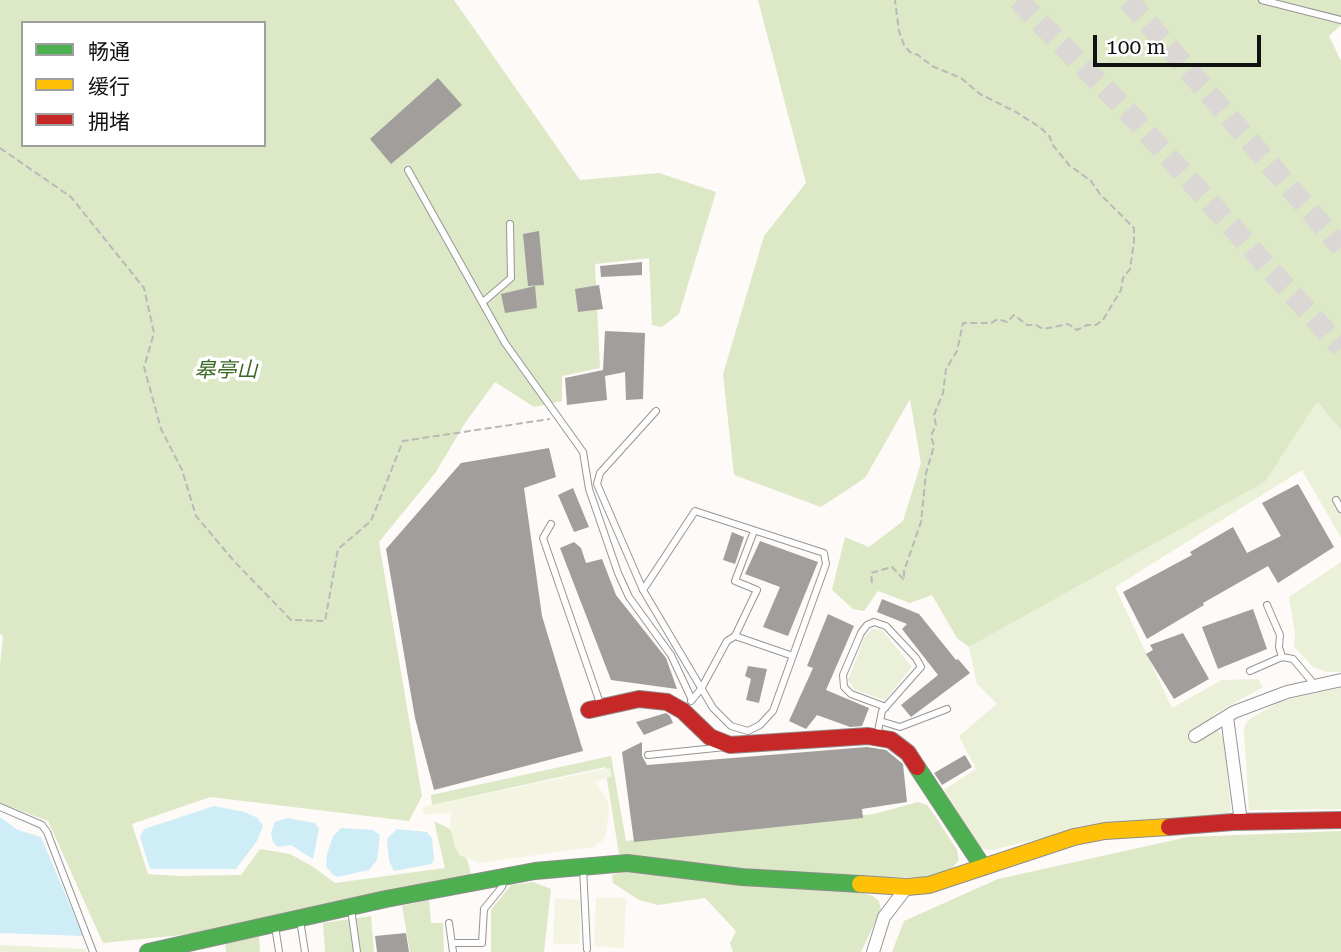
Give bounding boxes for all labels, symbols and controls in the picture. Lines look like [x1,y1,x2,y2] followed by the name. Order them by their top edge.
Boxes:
[21,21,266,147] legend
[1096,21,1264,65] scale bar
[1106,35,1166,59] text: 100 m
[88,40,130,64] text: 畅通
[88,75,130,99] text: 缓行
[88,110,130,134] text: 拥堵
[195,358,257,384] park label: 皋亭山

